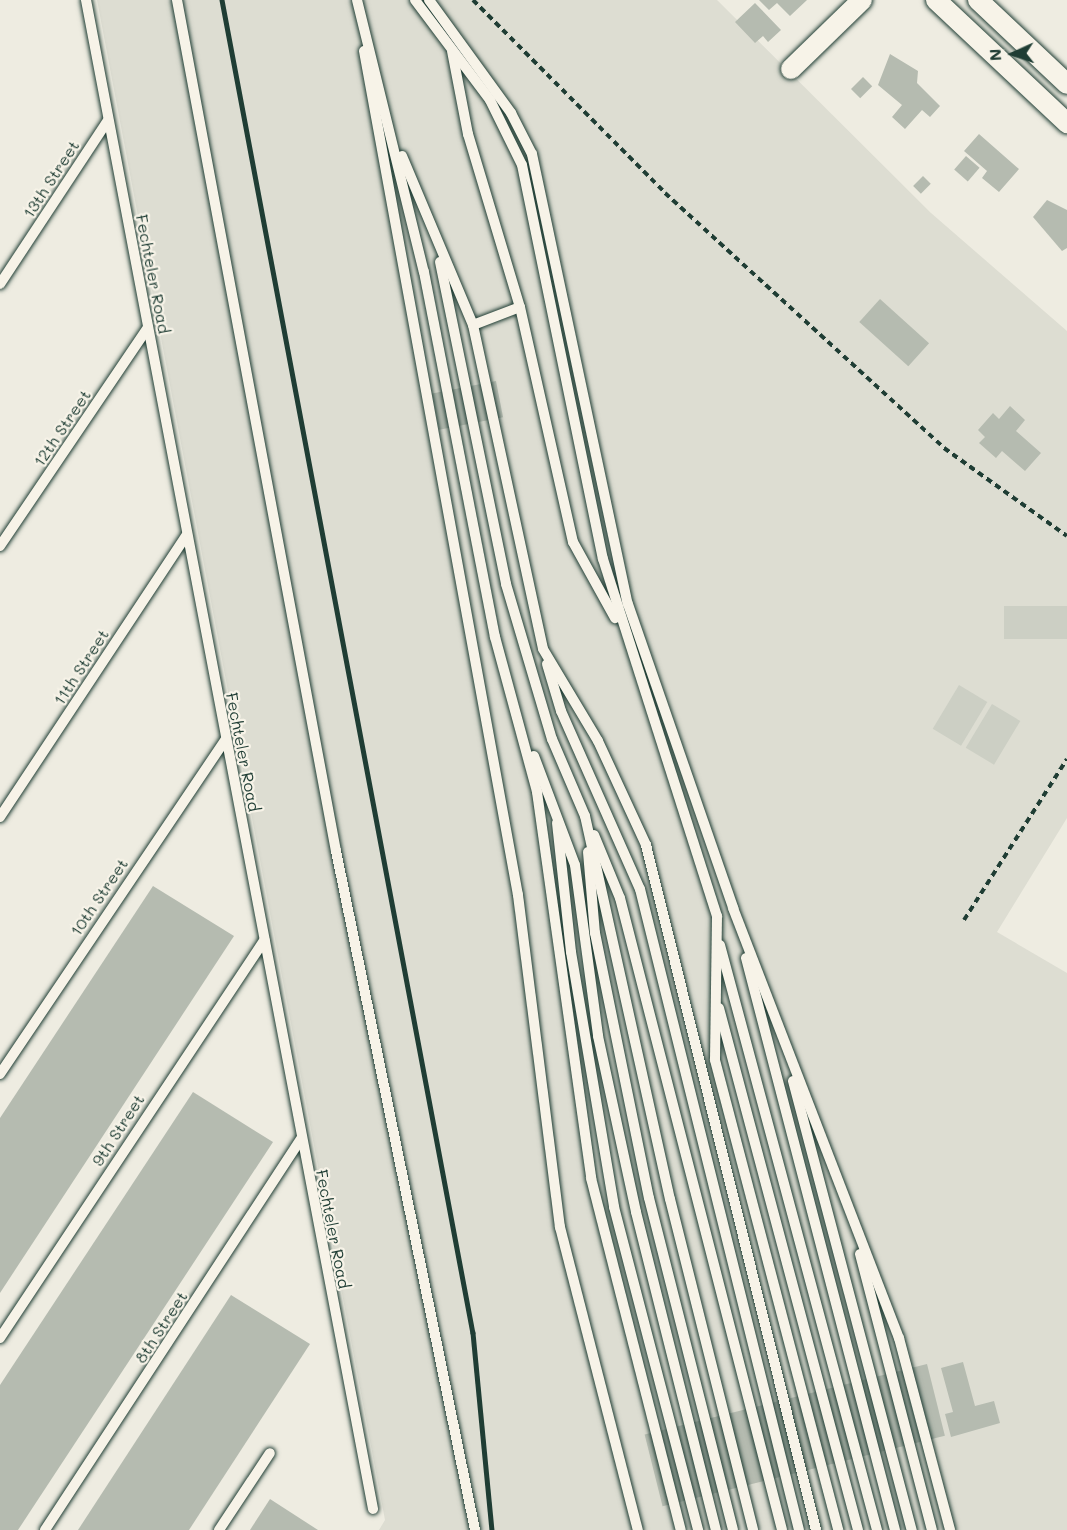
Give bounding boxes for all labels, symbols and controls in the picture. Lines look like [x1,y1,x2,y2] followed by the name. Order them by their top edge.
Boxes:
[983,24,1043,84] north arrow
[984,48,1005,62] text: N
[19,137,83,221] street label: 13th Street
[132,213,174,335] street label: Fechteler Road
[29,386,95,470] street label: 12th Street
[49,626,113,708] street label: 11th Street
[222,691,264,813] street label: Fechteler Road
[66,855,132,939] street label: 10th Street
[88,1091,148,1169] street label: 9th Street
[312,1168,354,1290] street label: Fechteler Road
[131,1287,191,1367] street label: 8th Street

